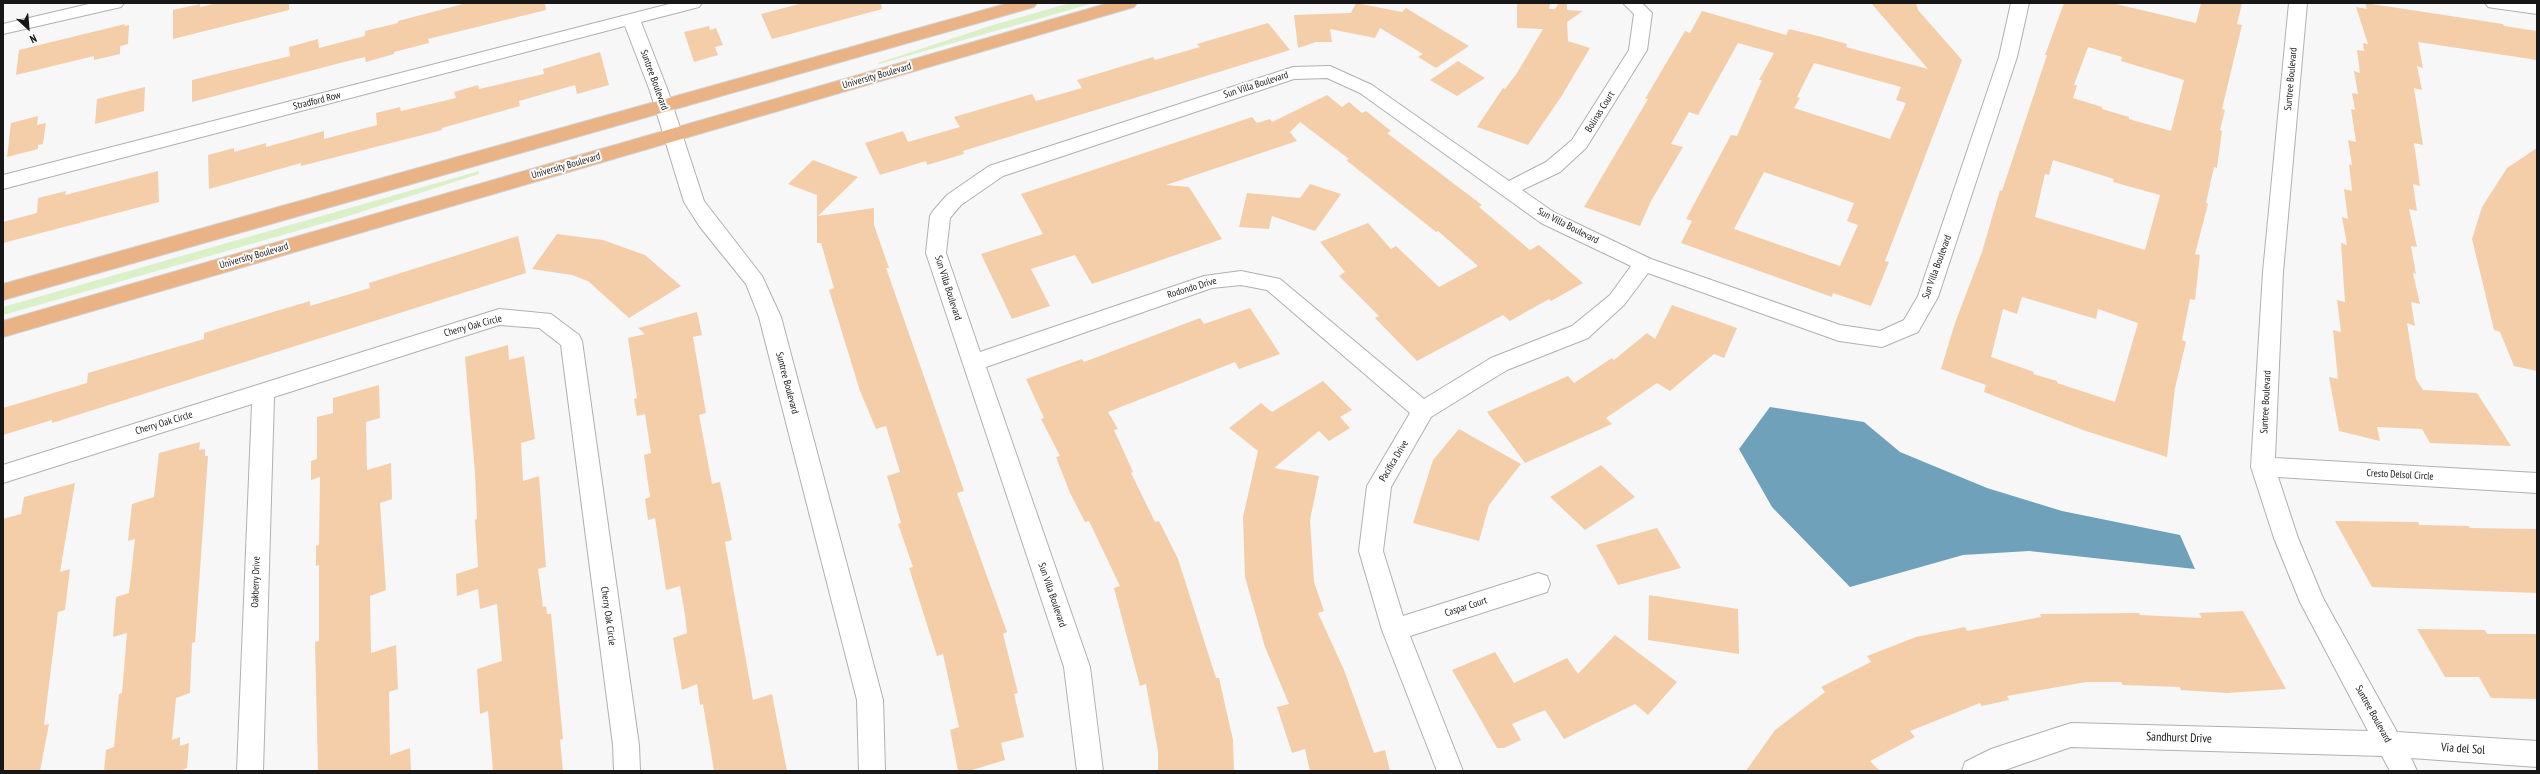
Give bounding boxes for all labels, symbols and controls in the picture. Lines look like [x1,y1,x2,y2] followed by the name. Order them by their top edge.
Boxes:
[8,8,48,48] north arrow
[28,31,39,46] text: N
[2282,47,2300,111] street label: Suntree Boulevard
[638,48,670,112] street label: Suntree Boulevard
[841,60,913,92] street label: University Boulevard
[1222,69,1290,101] street label: Sun Villa Boulevard
[292,89,342,113] street label: Stradford Row
[1583,89,1617,135] street label: Bolinas Court
[530,150,602,182] street label: University Boulevard
[1535,205,1601,247] street label: Sun Villa Boulevard
[1920,233,1954,301] street label: Sun Villa Boulevard
[218,240,290,272] street label: University Boulevard
[932,254,964,322] street label: Sun Villa Boulevard
[1166,275,1218,301] street label: Rodondo Drive
[443,313,503,339] street label: Cherry Oak Circle
[773,351,801,415] street label: Suntree Boulevard
[2258,370,2274,434] street label: Suntree Boulevard
[134,409,194,437] street label: Cherry Oak Circle
[1377,438,1411,484] street label: Pacifica Drive
[2366,467,2434,483] street label: Cresto Delsol Circle
[249,556,263,608] street label: Oakberry Drive
[1035,561,1069,629] street label: Sun Villa Boulevard
[598,586,618,646] street label: Cherry Oak Circle
[1443,595,1489,619] street label: Caspar Court
[2352,683,2394,745] street label: Suntree Boulevard
[2146,730,2212,746] street label: Sandhurst Drive
[2440,740,2486,758] street label: Via del Sol

